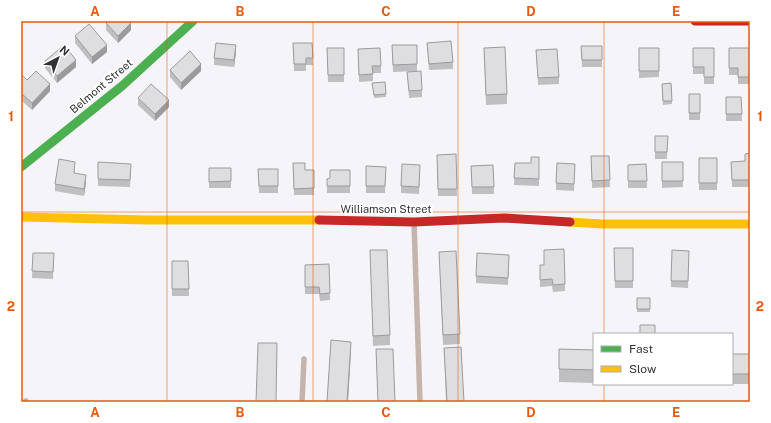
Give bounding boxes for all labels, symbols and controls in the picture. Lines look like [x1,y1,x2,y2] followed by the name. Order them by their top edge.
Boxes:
[90,4,100,19] text: A
[236,4,245,19] text: B
[381,4,391,19] text: C
[526,4,536,19] text: D
[672,4,680,19] text: E
[38,38,78,78] north arrow
[57,43,72,58] text: N
[67,56,135,116] street label: Belmont Street
[8,109,14,124] text: 1
[757,109,763,124] text: 1
[341,203,431,215] street label: Williamson Street
[7,299,15,314] text: 2
[756,299,764,314] text: 2
[593,333,733,385] legend
[629,342,654,356] text: Fast
[629,362,657,376] text: Slow
[90,405,100,420] text: A
[236,405,245,420] text: B
[381,405,391,420] text: C
[526,405,536,420] text: D
[672,405,680,420] text: E

